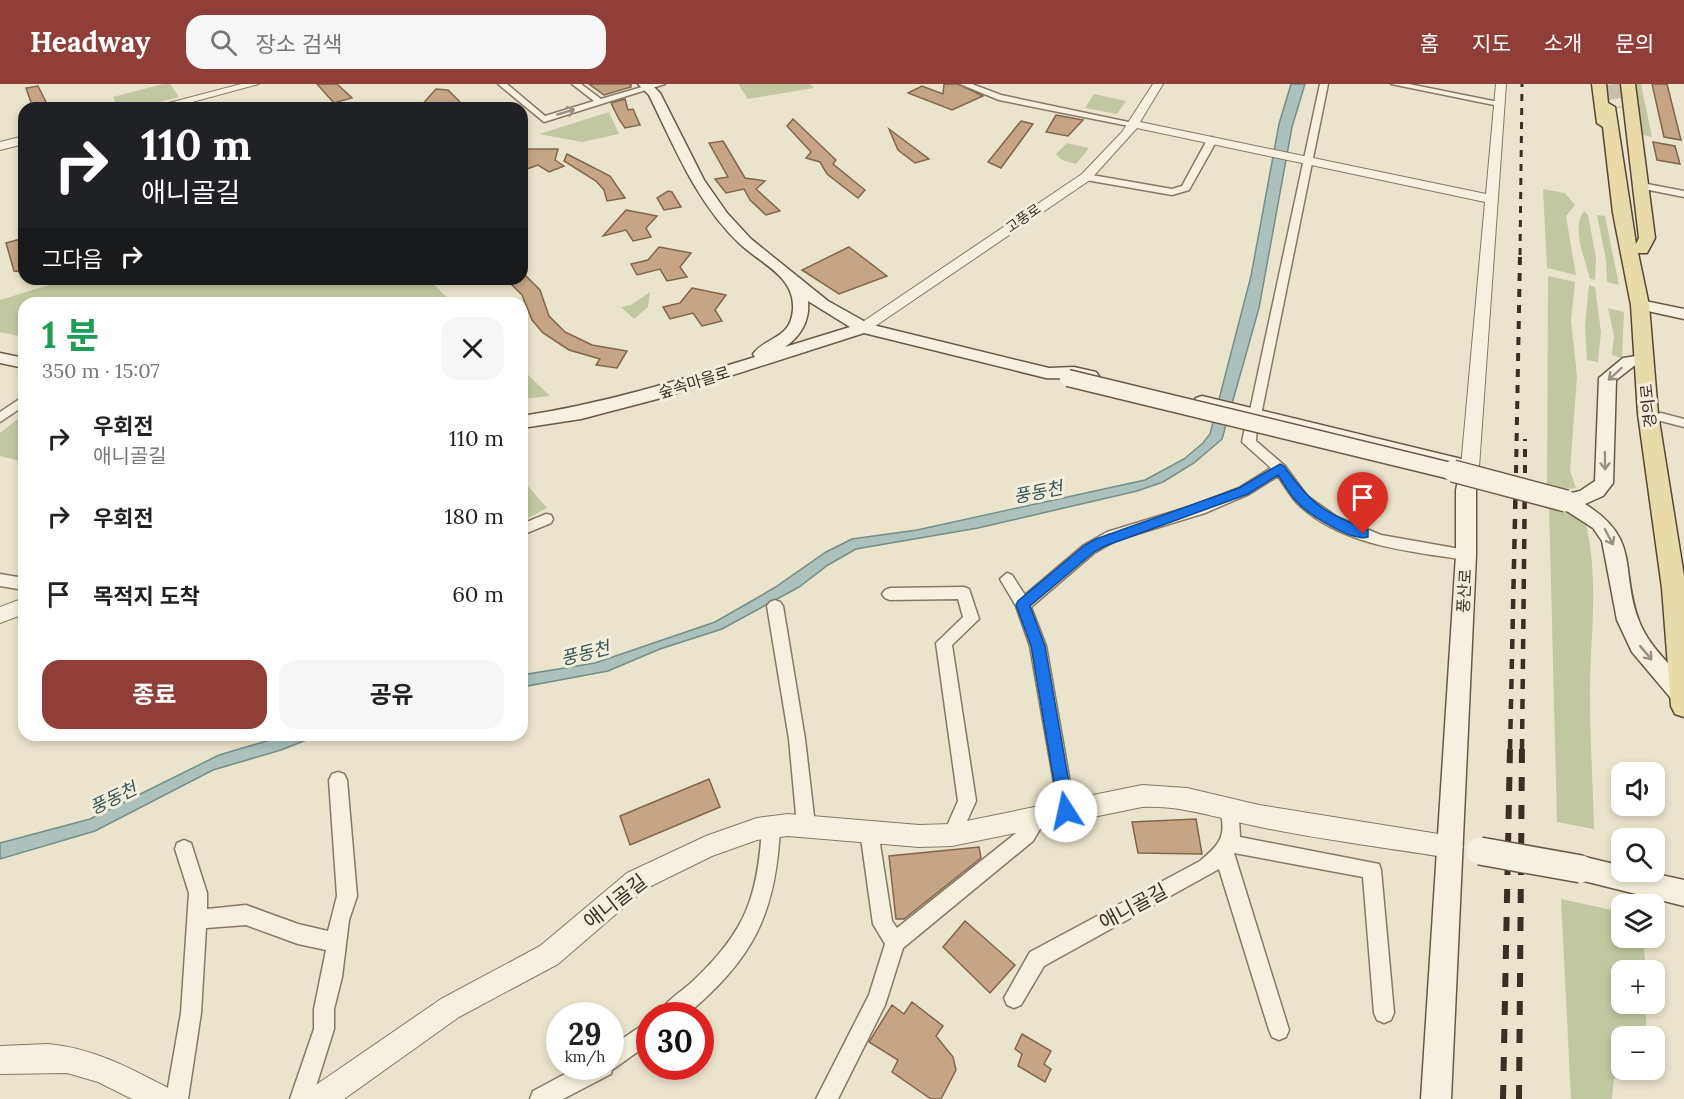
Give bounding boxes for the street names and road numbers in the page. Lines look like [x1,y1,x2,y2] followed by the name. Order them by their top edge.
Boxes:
[1002,199,1044,236] street label: 고풍로
[656,362,732,402] street label: 숲속마을로
[1636,383,1660,429] street label: 경의로
[1453,568,1475,614] street label: 풍산로
[578,868,652,934] street label: 애니골길
[1095,878,1171,934] street label: 애니골길

